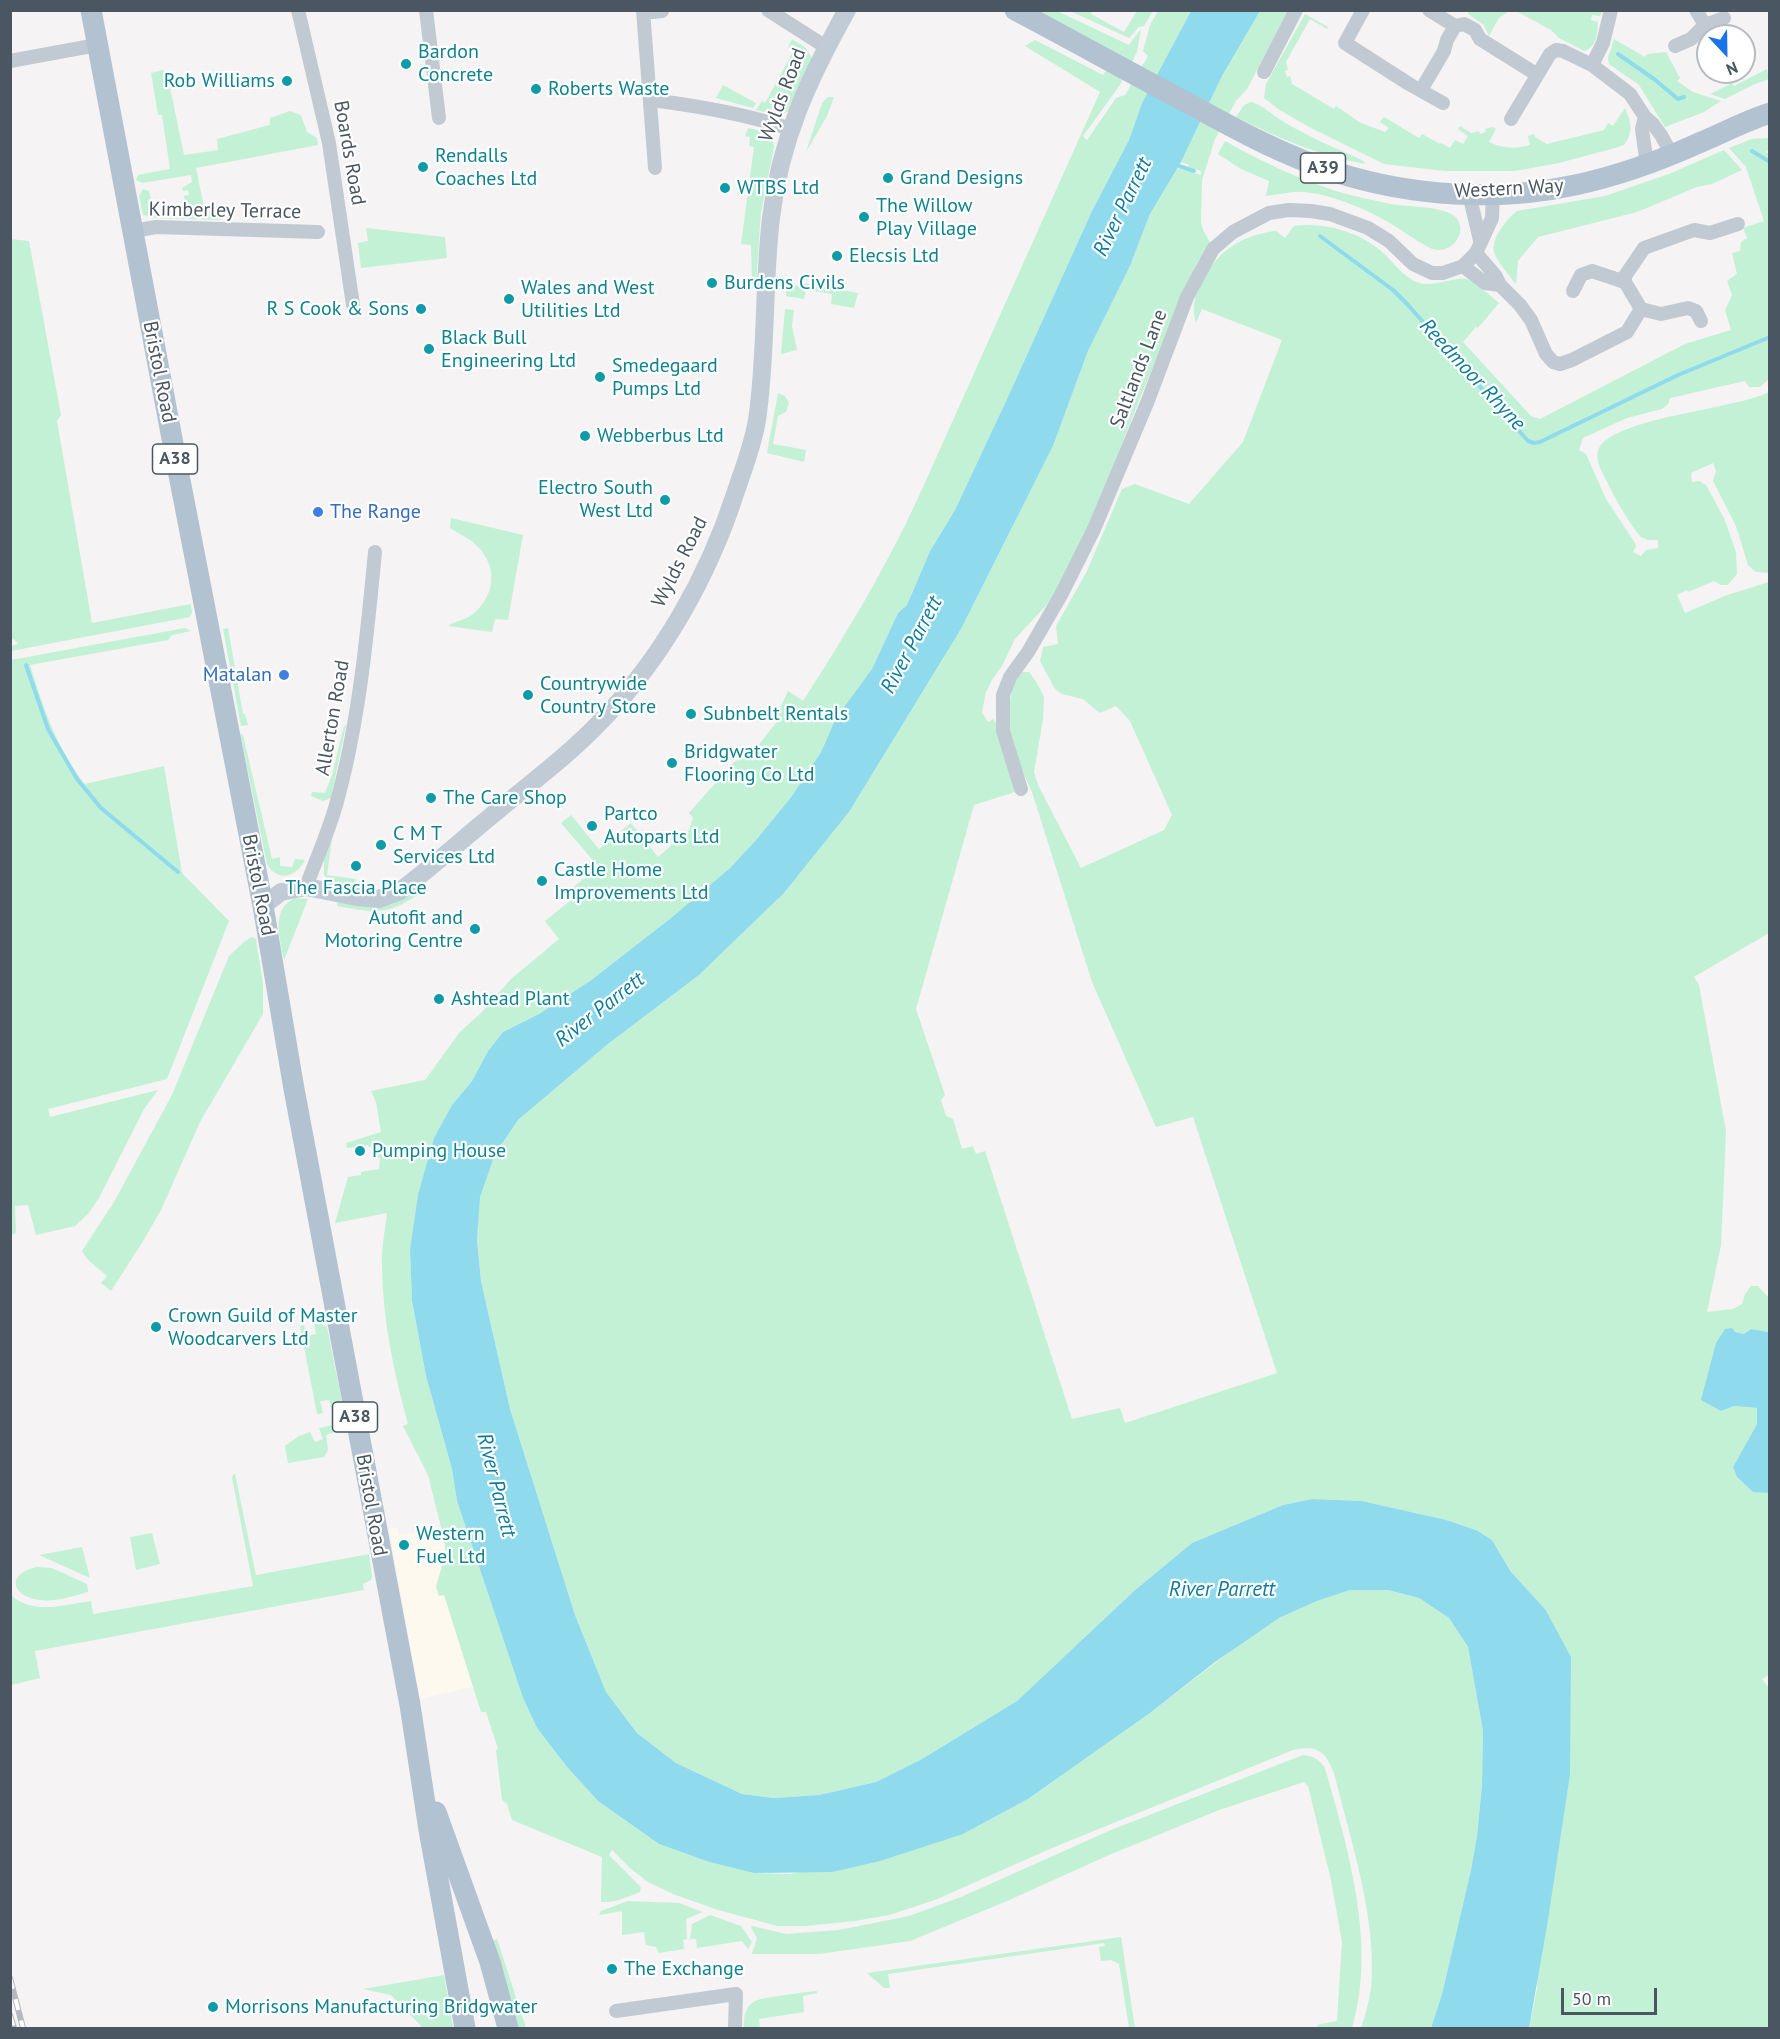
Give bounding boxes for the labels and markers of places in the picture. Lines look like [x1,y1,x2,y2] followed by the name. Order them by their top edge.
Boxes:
[418,40,493,87] place label: Bardon Concrete
[399,57,413,71] marker: Bardon Concrete
[164,69,275,93] place label: Rob Williams
[280,74,294,88] marker: Rob Williams
[548,77,669,101] place label: Roberts Waste
[529,82,543,96] marker: Roberts Waste
[435,144,537,191] place label: Rendalls Coaches Ltd
[416,160,430,174] marker: Rendalls Coaches Ltd
[900,166,1023,190] place label: Grand Designs
[881,171,895,185] marker: Grand Designs
[737,176,819,200] place label: WTBS Ltd
[718,181,732,195] marker: WTBS Ltd
[876,194,977,241] place label: The Willow Play Village
[857,210,871,224] marker: The Willow Play Village
[849,244,939,268] place label: Elecsis Ltd
[830,249,844,263] marker: Elecsis Ltd
[724,271,845,295] place label: Burdens Civils
[521,276,654,323] place label: Wales and West Utilities Ltd
[705,276,719,290] marker: Burdens Civils
[502,292,516,306] marker: Wales and West Utilities Ltd
[266,297,409,321] place label: R S Cook & Sons
[414,302,428,316] marker: R S Cook & Sons
[441,326,576,373] place label: Black Bull Engineering Ltd
[422,342,436,356] marker: Black Bull Engineering Ltd
[612,354,718,401] place label: Smedegaard Pumps Ltd
[593,370,607,384] marker: Smedegaard Pumps Ltd
[597,424,724,448] place label: Webberbus Ltd
[578,429,592,443] marker: Webberbus Ltd
[538,476,653,523] place label: Electro South West Ltd
[658,493,672,507] marker: Electro South West Ltd
[330,500,421,524] place label: The Range
[311,505,325,519] marker: The Range
[203,663,272,687] place label: Matalan
[277,668,291,682] marker: Matalan
[540,672,656,719] place label: Countrywide Country Store
[521,688,535,702] marker: Countrywide Country Store
[703,702,848,726] place label: Subnbelt Rentals
[684,707,698,721] marker: Subnbelt Rentals
[684,740,815,787] place label: Bridgwater Flooring Co Ltd
[665,756,679,770] marker: Bridgwater Flooring Co Ltd
[443,786,567,810] place label: The Care Shop
[424,791,438,805] marker: The Care Shop
[604,802,719,849] place label: Partco Autoparts Ltd
[585,819,599,833] marker: Partco Autoparts Ltd
[393,822,495,869] place label: C M T Services Ltd
[374,838,388,852] marker: C M T Services Ltd
[554,858,709,905] place label: Castle Home Improvements Ltd
[349,859,363,873] marker: The Fascia Place
[535,874,549,888] marker: Castle Home Improvements Ltd
[285,876,427,900] place label: The Fascia Place
[324,906,463,953] place label: Autofit and Motoring Centre
[468,922,482,936] marker: Autofit and Motoring Centre
[451,987,569,1011] place label: Ashtead Plant
[432,992,446,1006] marker: Ashtead Plant
[372,1139,506,1163] place label: Pumping House
[353,1144,367,1158] marker: Pumping House
[168,1304,358,1351] place label: Crown Guild of Master Woodcarvers Ltd
[149,1320,163,1334] marker: Crown Guild of Master Woodcarvers Ltd
[416,1522,485,1569] place label: Western Fuel Ltd
[397,1538,411,1552] marker: Western Fuel Ltd
[624,1957,744,1981] place label: The Exchange
[605,1962,619,1976] marker: The Exchange
[225,1995,537,2019] place label: Morrisons Manufacturing Bridgwater
[206,2000,220,2014] marker: Morrisons Manufacturing Bridgwater

